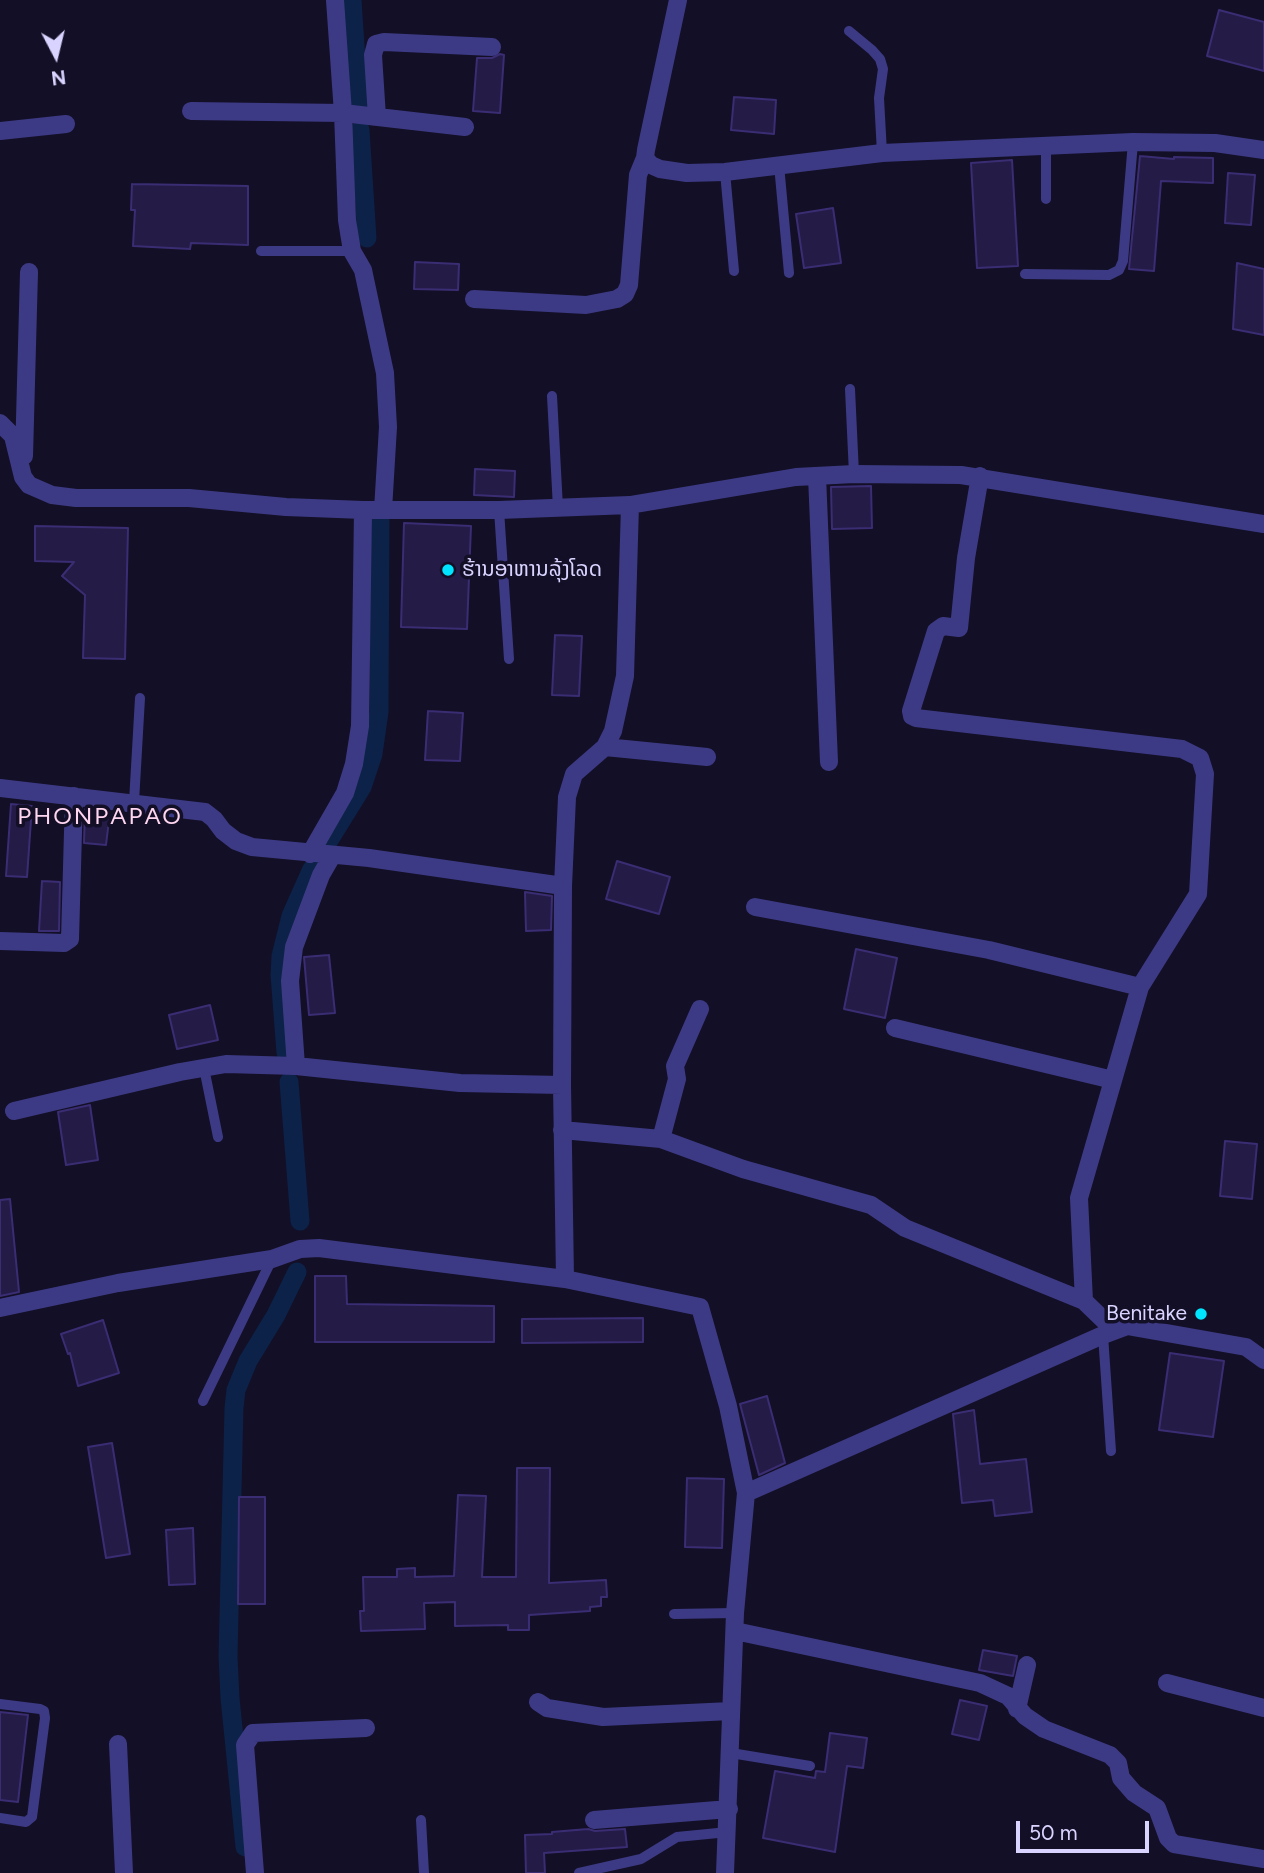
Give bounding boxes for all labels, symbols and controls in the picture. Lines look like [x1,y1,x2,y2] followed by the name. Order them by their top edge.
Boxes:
[21,21,91,91] north arrow
[50,65,67,90] text: N
[462,557,602,583] place label: ຮ້ານອາຫານລຸ້ງໂລດ
[440,562,456,578] marker: ຮ້ານອາຫານລຸ້ງໂລດ
[18,803,182,831] district label: PHONPAPAO
[1106,1301,1187,1327] place label: Benitake
[1193,1306,1209,1322] marker: Benitake
[1019,1806,1152,1850] scale bar
[1029,1820,1078,1845] text: 50 m

